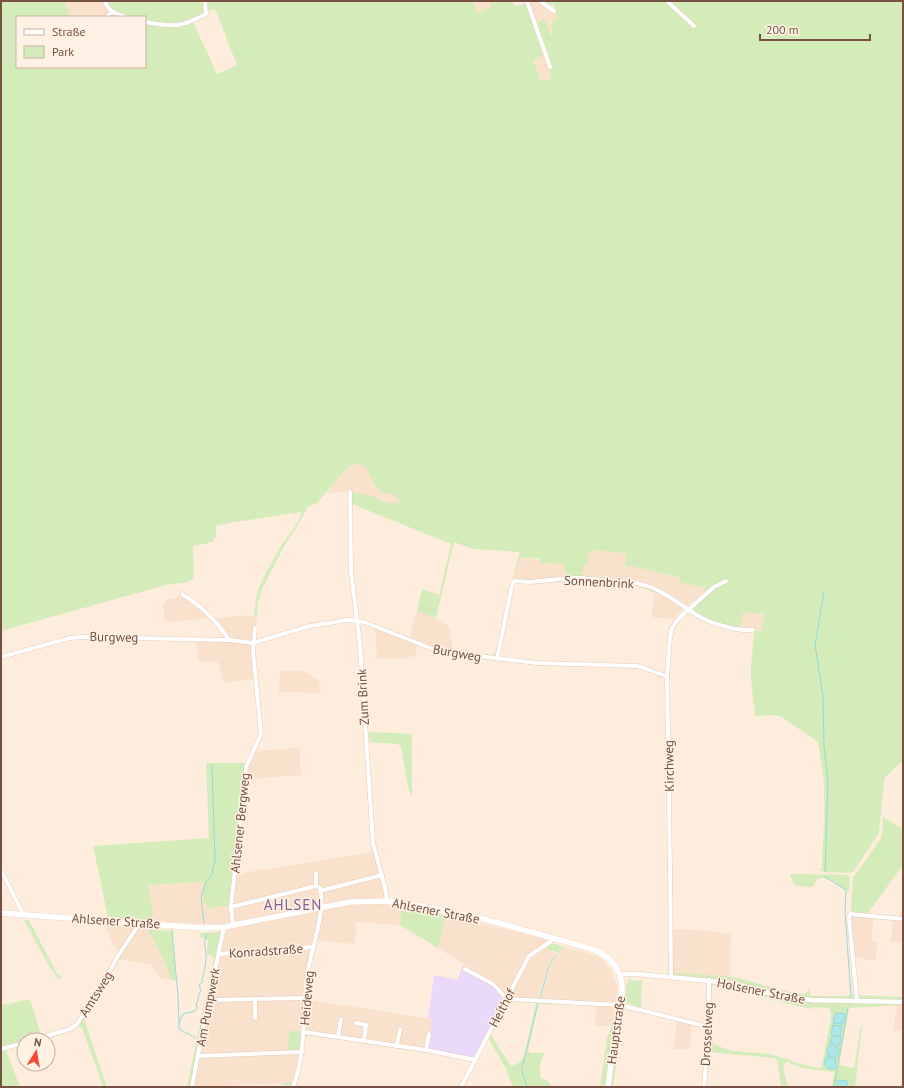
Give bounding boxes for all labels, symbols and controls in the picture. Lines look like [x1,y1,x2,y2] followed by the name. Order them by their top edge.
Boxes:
[16,16,146,68] legend
[760,16,870,42] scale bar
[766,22,799,37] text: 200 m
[52,24,86,39] text: Straße
[52,44,74,59] text: Park
[564,572,635,592] street label: Sonnenbrink
[89,628,139,646] street label: Burgweg
[431,640,483,666] street label: Burgweg
[353,667,373,726] street label: Zum Brink
[660,740,678,792] street label: Kirchweg
[226,772,254,874] street label: Ahlsener Bergweg
[391,894,481,928] street label: Ahlsener Straße
[264,895,322,914] district label: AHLSEN
[71,909,161,933] street label: Ahlsener Straße
[228,940,304,962] street label: Konradstraße
[192,966,224,1048] street label: Am Pumpwerk
[75,968,117,1020] street label: Amtsweg
[296,970,318,1026] street label: Heideweg
[715,974,807,1008] street label: Holsener Straße
[485,985,520,1030] street label: Heithof
[603,995,629,1065] street label: Hauptstraße
[697,1002,717,1066] street label: Drosselweg
[16,1032,56,1072] north arrow
[33,1035,43,1050] text: N

